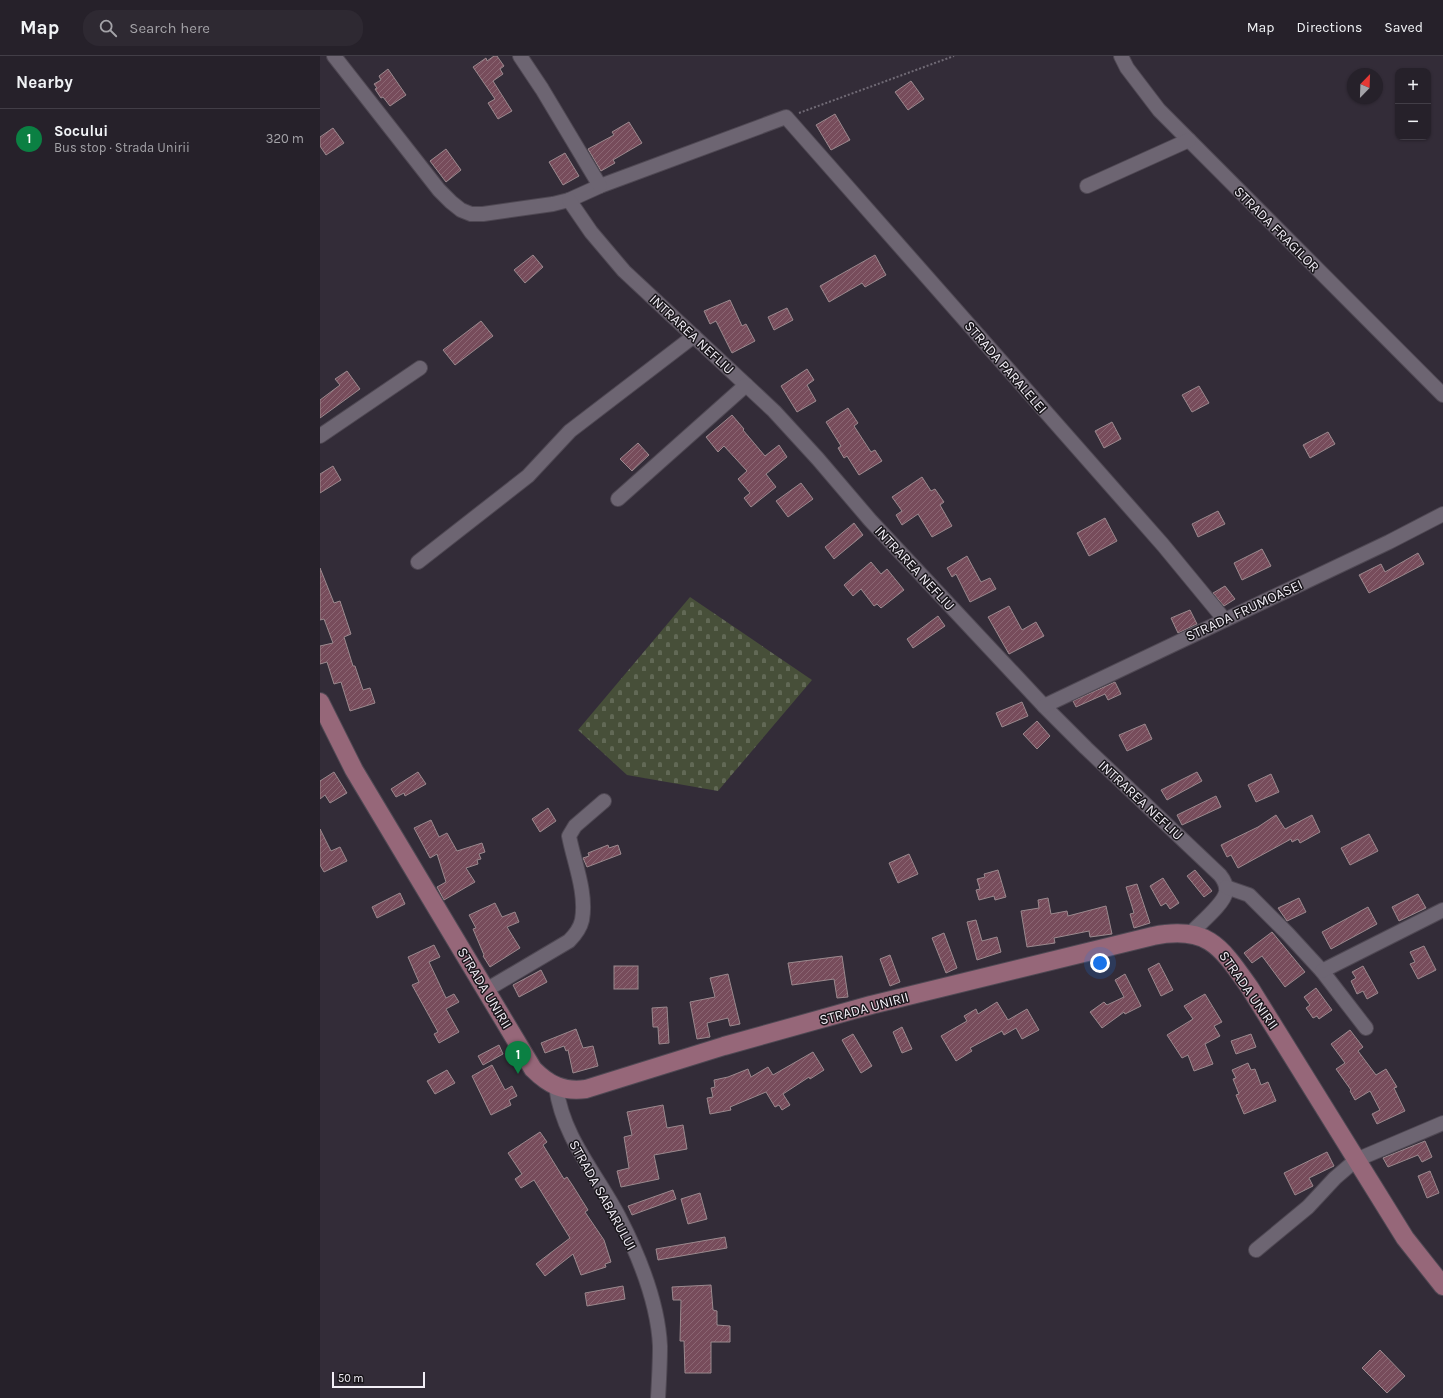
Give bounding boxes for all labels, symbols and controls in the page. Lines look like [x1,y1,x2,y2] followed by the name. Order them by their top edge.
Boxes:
[83,10,363,46] search box
[20,17,59,39] text: Map
[97,17,119,39] icon: search
[129,19,210,37] text: Search here
[1247,19,1275,36] text: Map
[1297,19,1362,36] text: Directions
[1384,19,1423,36] text: Saved
[1347,68,1383,104] north arrow
[1395,68,1431,140] map controls
[1395,68,1431,104] button: +
[16,72,73,92] text: Nearby
[1395,104,1431,140] button: −
[54,122,108,140] text: Socului
[27,131,31,146] text: 1
[266,131,304,146] text: 320 m
[54,140,190,155] text: Bus stop · Strada Unirii
[1230,183,1323,276] street label: STRADA FRAGILOR
[646,291,737,378] street label: INTRAREA NEFLIU
[961,317,1051,417] street label: STRADA PARALELEI
[871,523,958,614] street label: INTRAREA NEFLIU
[1183,576,1305,645] street label: STRADA FRUMOASEI
[1095,757,1186,844] street label: INTRAREA NEFLIU
[454,945,515,1032] street label: STRADA UNIRII
[1215,948,1282,1033] street label: STRADA UNIRII
[1090,953,1110,973] your location
[818,988,911,1029] street label: STRADA UNIRII
[505,1041,531,1074] pin: 1
[565,1137,640,1253] street label: STRADA SABARULUI
[332,1370,425,1389] scale bar
[338,1372,364,1385] text: 50 m

